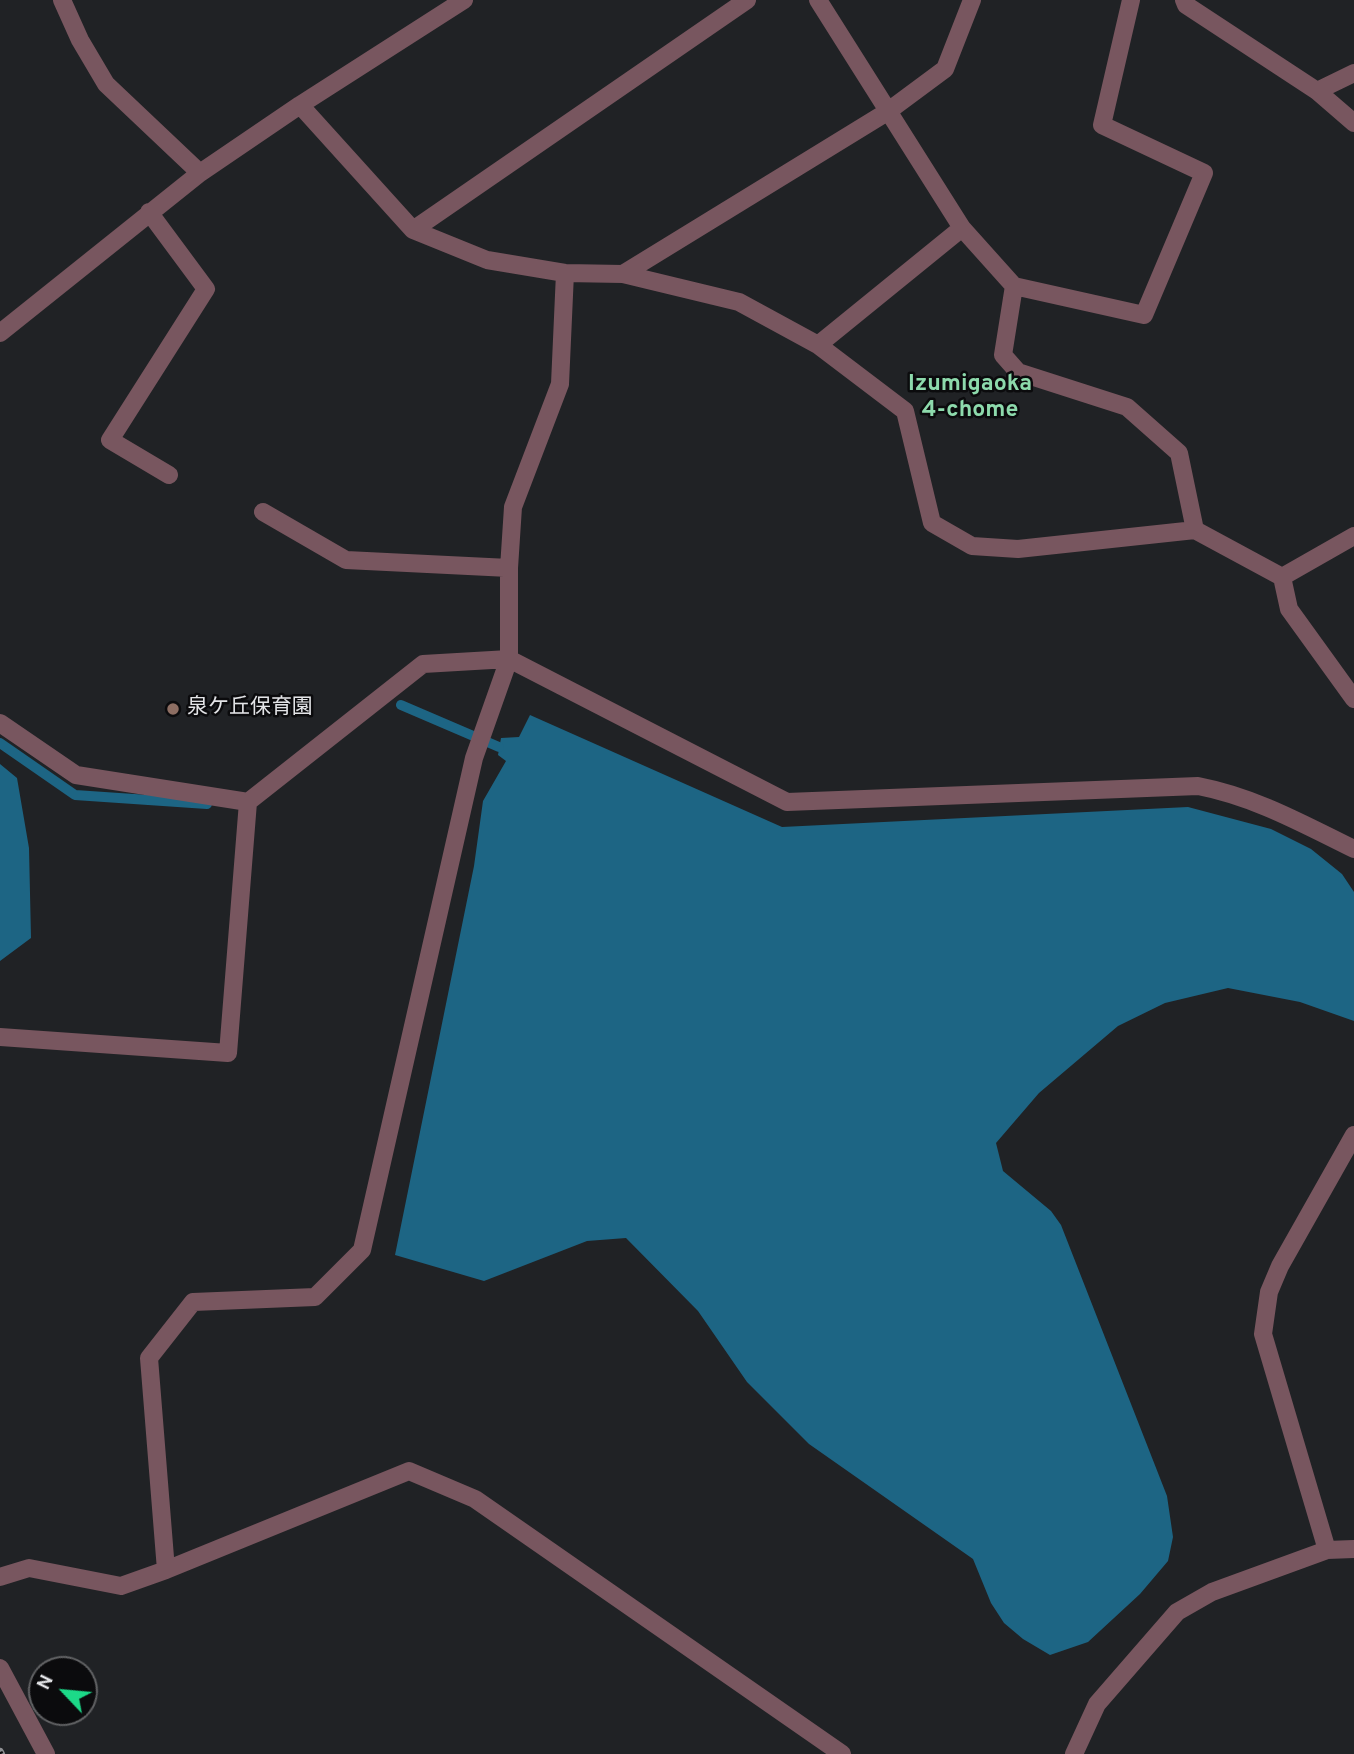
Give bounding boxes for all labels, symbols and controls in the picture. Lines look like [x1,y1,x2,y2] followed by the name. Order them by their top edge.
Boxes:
[908,371,1032,425] district label: Izumigaoka 4-chome
[187,696,313,722] place label: 泉ケ丘保育園
[165,701,181,717] marker: 泉ケ丘保育園
[28,1656,98,1726] north arrow
[32,1671,60,1694] text: N

